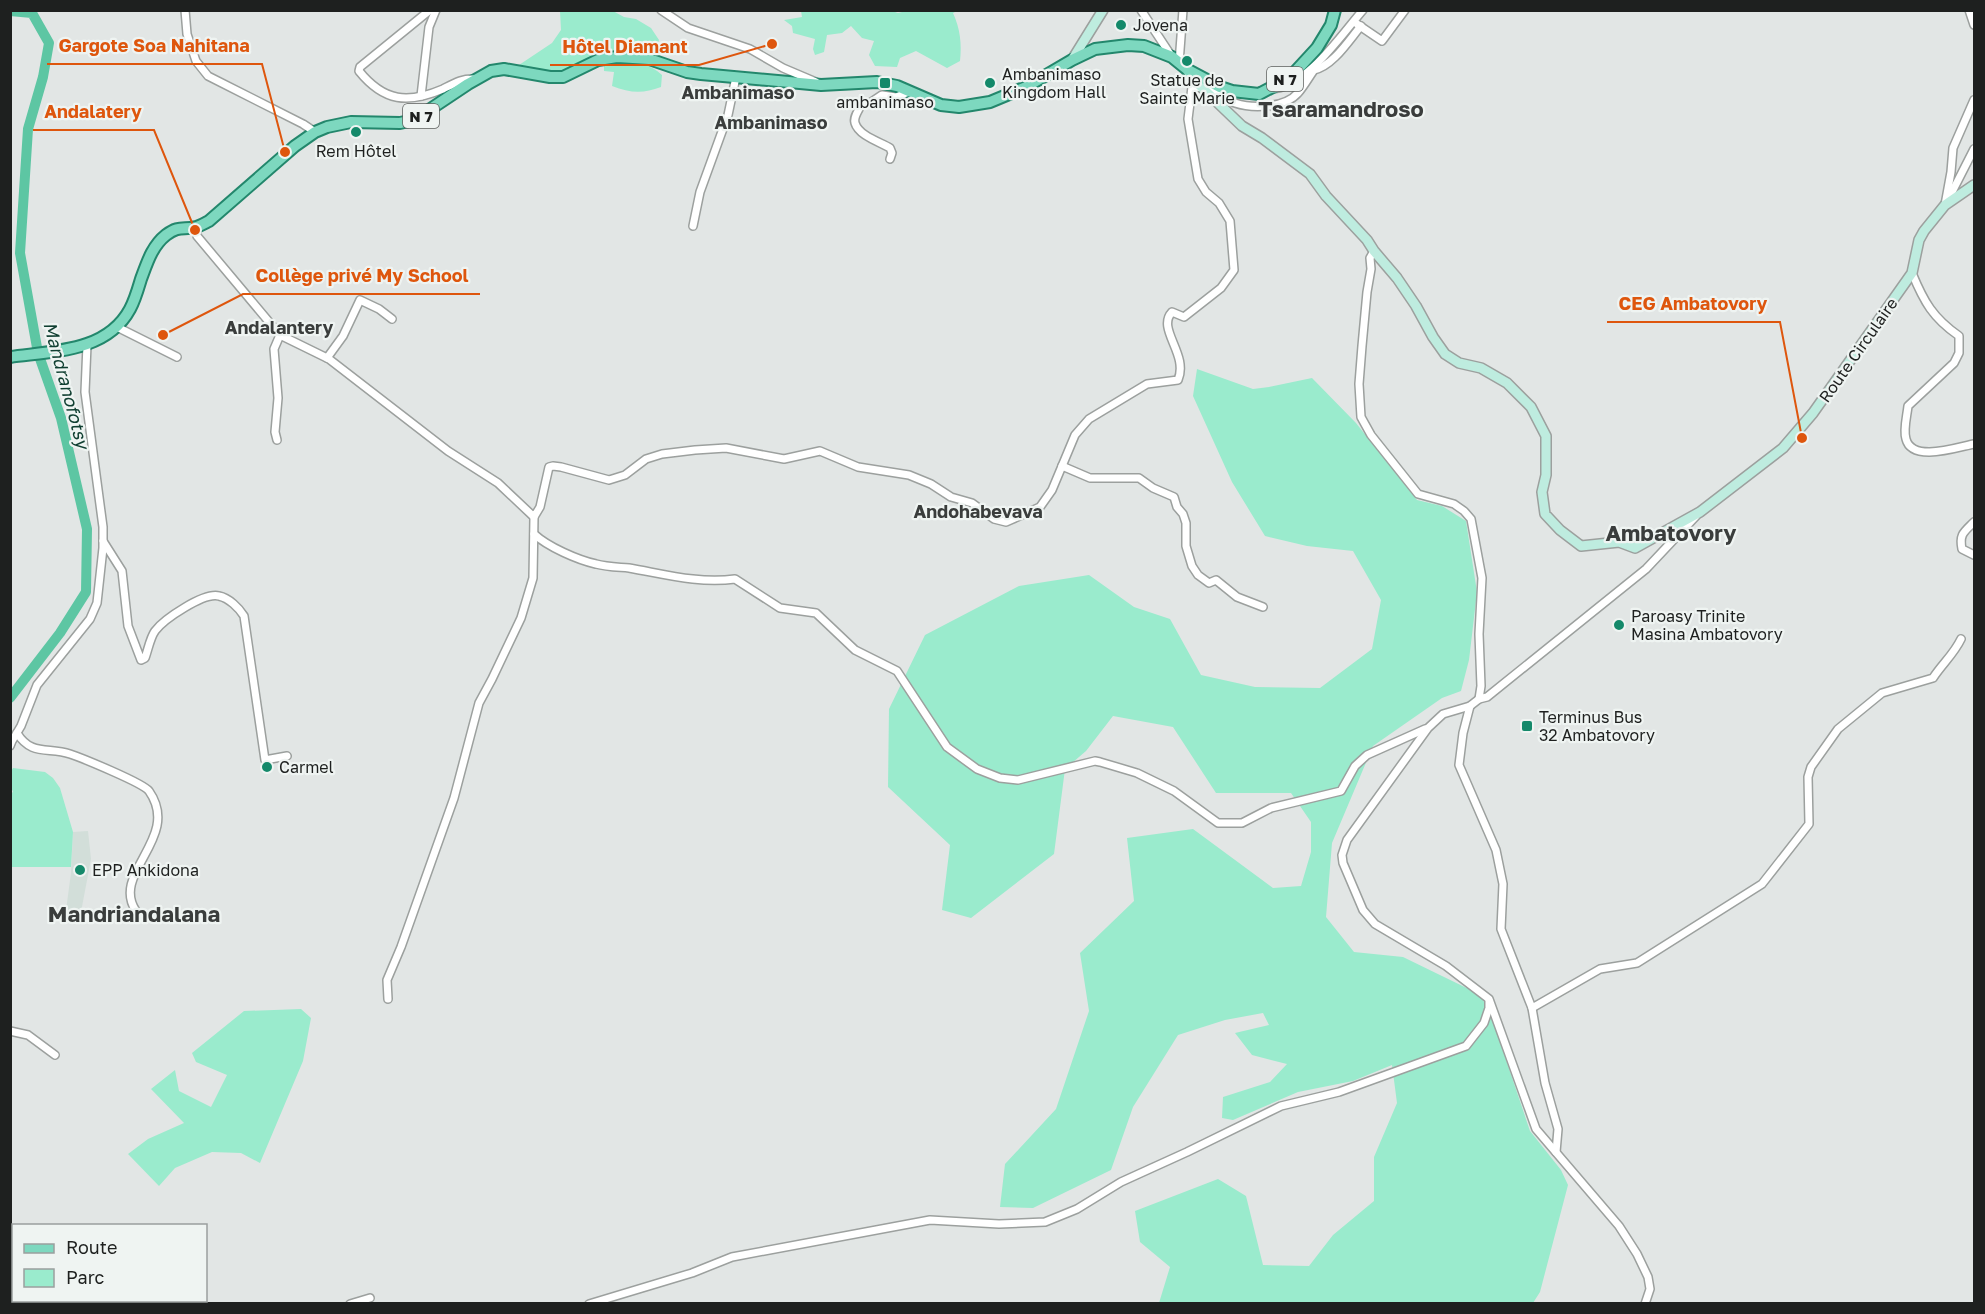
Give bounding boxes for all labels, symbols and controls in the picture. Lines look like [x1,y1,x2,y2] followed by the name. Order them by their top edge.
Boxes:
[1133,15,1188,35] place label: Jovena
[1114,18,1128,32] marker: Jovena
[47,28,262,64] callout: Gargote Soa Nahitana
[550,29,699,65] callout: Hôtel Diamant
[58,34,250,56] text: Gargote Soa Nahitana
[562,35,688,57] text: Hôtel Diamant
[1180,54,1194,68] marker: Statue de Sainte Marie
[1002,64,1106,102] place label: Ambanimaso Kingdom Hall
[1267,67,1303,91] road number: N 7
[1139,70,1235,108] place label: Statue de Sainte Marie
[878,76,892,90] marker: ambanimaso
[983,76,997,90] marker: Ambanimaso Kingdom Hall
[682,81,795,103] district label: Ambanimaso
[836,92,934,112] place label: ambanimaso
[33,94,154,130] callout: Andalatery
[1258,95,1424,122] district label: Tsaramandroso
[44,100,142,122] text: Andalatery
[403,104,439,128] road number: N 7
[715,111,828,133] district label: Ambanimaso
[349,125,363,139] marker: Rem Hôtel
[316,141,396,161] place label: Rem Hôtel
[243,258,480,294] callout: Collège privé My School
[255,264,469,286] text: Collège privé My School
[1607,286,1780,322] callout: CEG Ambatovory
[1619,292,1768,314] text: CEG Ambatovory
[1814,294,1902,406] street label: Route Circulaire
[225,316,334,338] district label: Andalantery
[39,319,95,454] water label: Mandranofotsy
[913,500,1043,522] district label: Andohabevava
[1605,519,1737,546] district label: Ambatovory
[1631,606,1783,644] place label: Paroasy Trinite Masina Ambatovory
[1612,618,1626,632] marker: Paroasy Trinite Masina Ambatovory
[1539,707,1655,745] place label: Terminus Bus 32 Ambatovory
[1520,719,1534,733] marker: Terminus Bus 32 Ambatovory
[279,757,334,777] place label: Carmel
[260,760,274,774] marker: Carmel
[92,860,199,880] place label: EPP Ankidona
[73,863,87,877] marker: EPP Ankidona
[48,900,220,927] district label: Mandriandalana
[12,1224,207,1302] legend
[66,1236,117,1258] text: Route
[66,1266,105,1288] text: Parc

